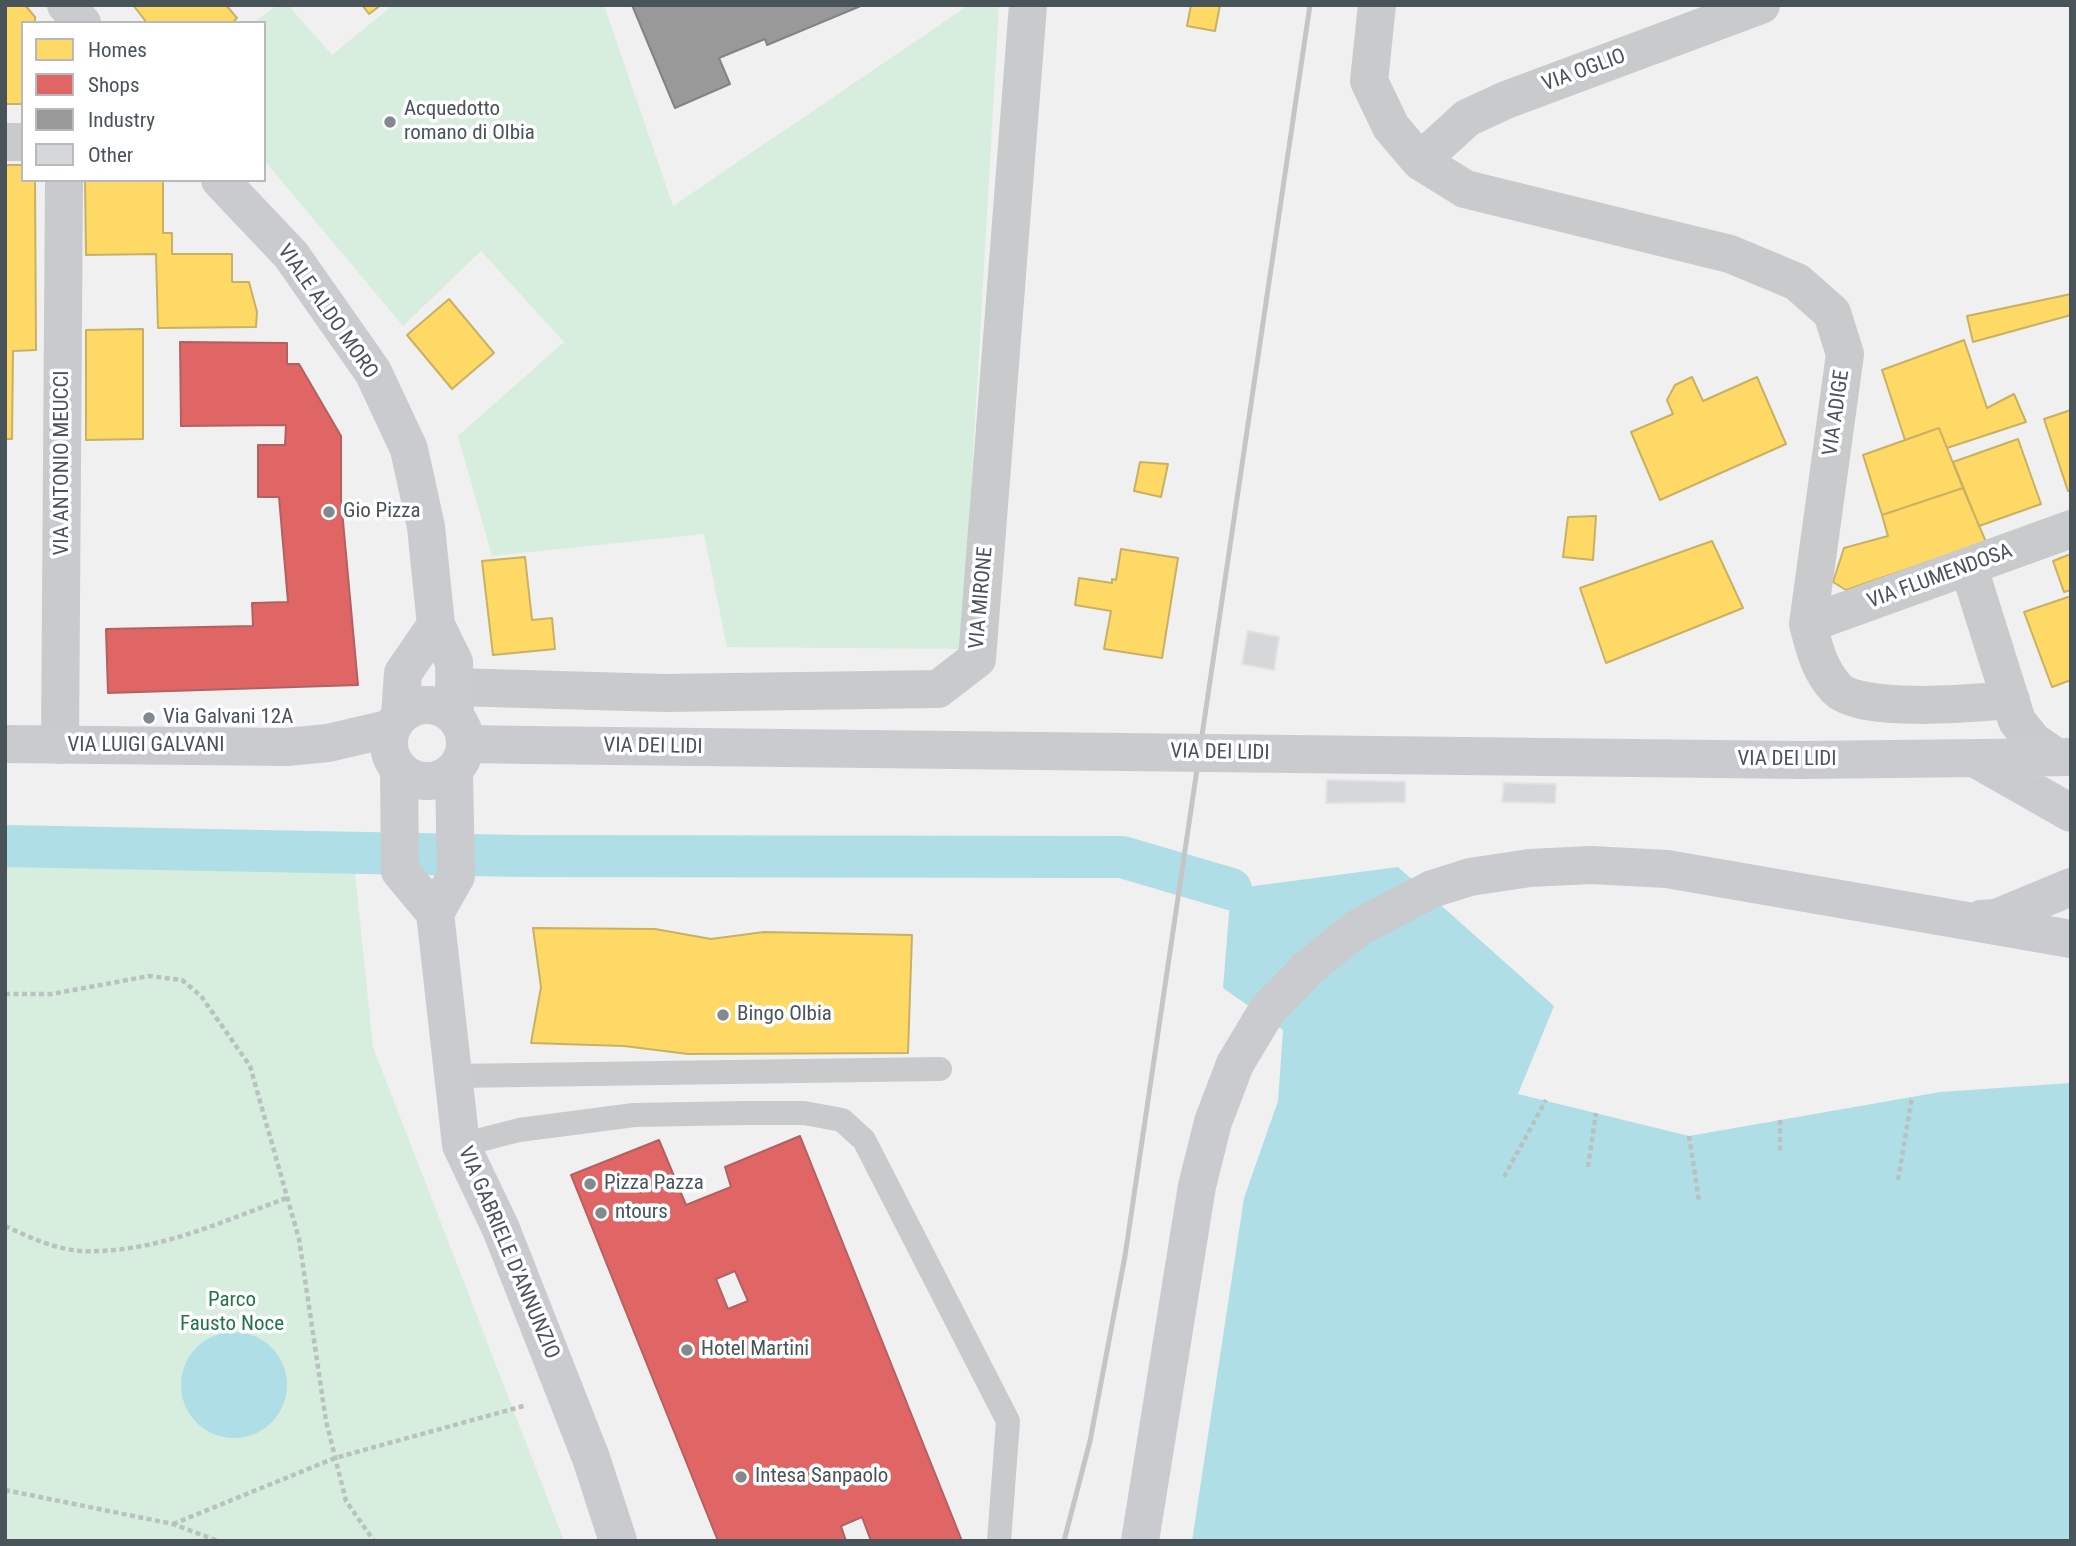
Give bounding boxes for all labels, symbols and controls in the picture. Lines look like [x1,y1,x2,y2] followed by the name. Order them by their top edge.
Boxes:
[21,21,266,182] legend
[88,38,147,62] text: Homes
[1539,44,1629,98] street label: VIA OGLIO
[88,73,140,97] text: Shops
[404,97,535,147] place label: Acquedotto romano di Olbia
[88,108,155,132] text: Industry
[382,114,398,130] marker: Acquedotto romano di Olbia
[88,143,133,167] text: Other
[271,240,383,384] street label: VIALE ALDO MORO
[1819,369,1855,457] street label: VIA ADIGE
[50,370,76,556] street label: VIA ANTONIO MEUCCI
[343,499,421,525] place label: Gio Pizza
[321,504,337,520] marker: Gio Pizza
[1864,539,2016,615] street label: VIA FLUMENDOSA
[965,546,999,650] street label: VIA MIRONE
[163,705,293,731] place label: Via Galvani 12A
[141,710,157,726] marker: Via Galvani 12A
[67,733,225,759] street label: VIA LUIGI GALVANI
[603,734,703,760] street label: VIA DEI LIDI
[1170,740,1270,766] street label: VIA DEI LIDI
[1737,747,1837,773] street label: VIA DEI LIDI
[737,1002,832,1028] place label: Bingo Olbia
[715,1007,731,1023] marker: Bingo Olbia
[452,1143,564,1363] street label: VIA GABRIELE D'ANNUNZIO
[604,1171,704,1197] place label: Pizza Pazza
[582,1176,598,1192] marker: Pizza Pazza
[615,1200,668,1226] place label: ntours
[593,1205,609,1221] marker: ntours
[180,1288,284,1338] park label: Parco Fausto Noce
[701,1337,809,1363] place label: Hotel Martini
[679,1342,695,1358] marker: Hotel Martini
[755,1464,888,1490] place label: Intesa Sanpaolo
[733,1469,749,1485] marker: Intesa Sanpaolo

